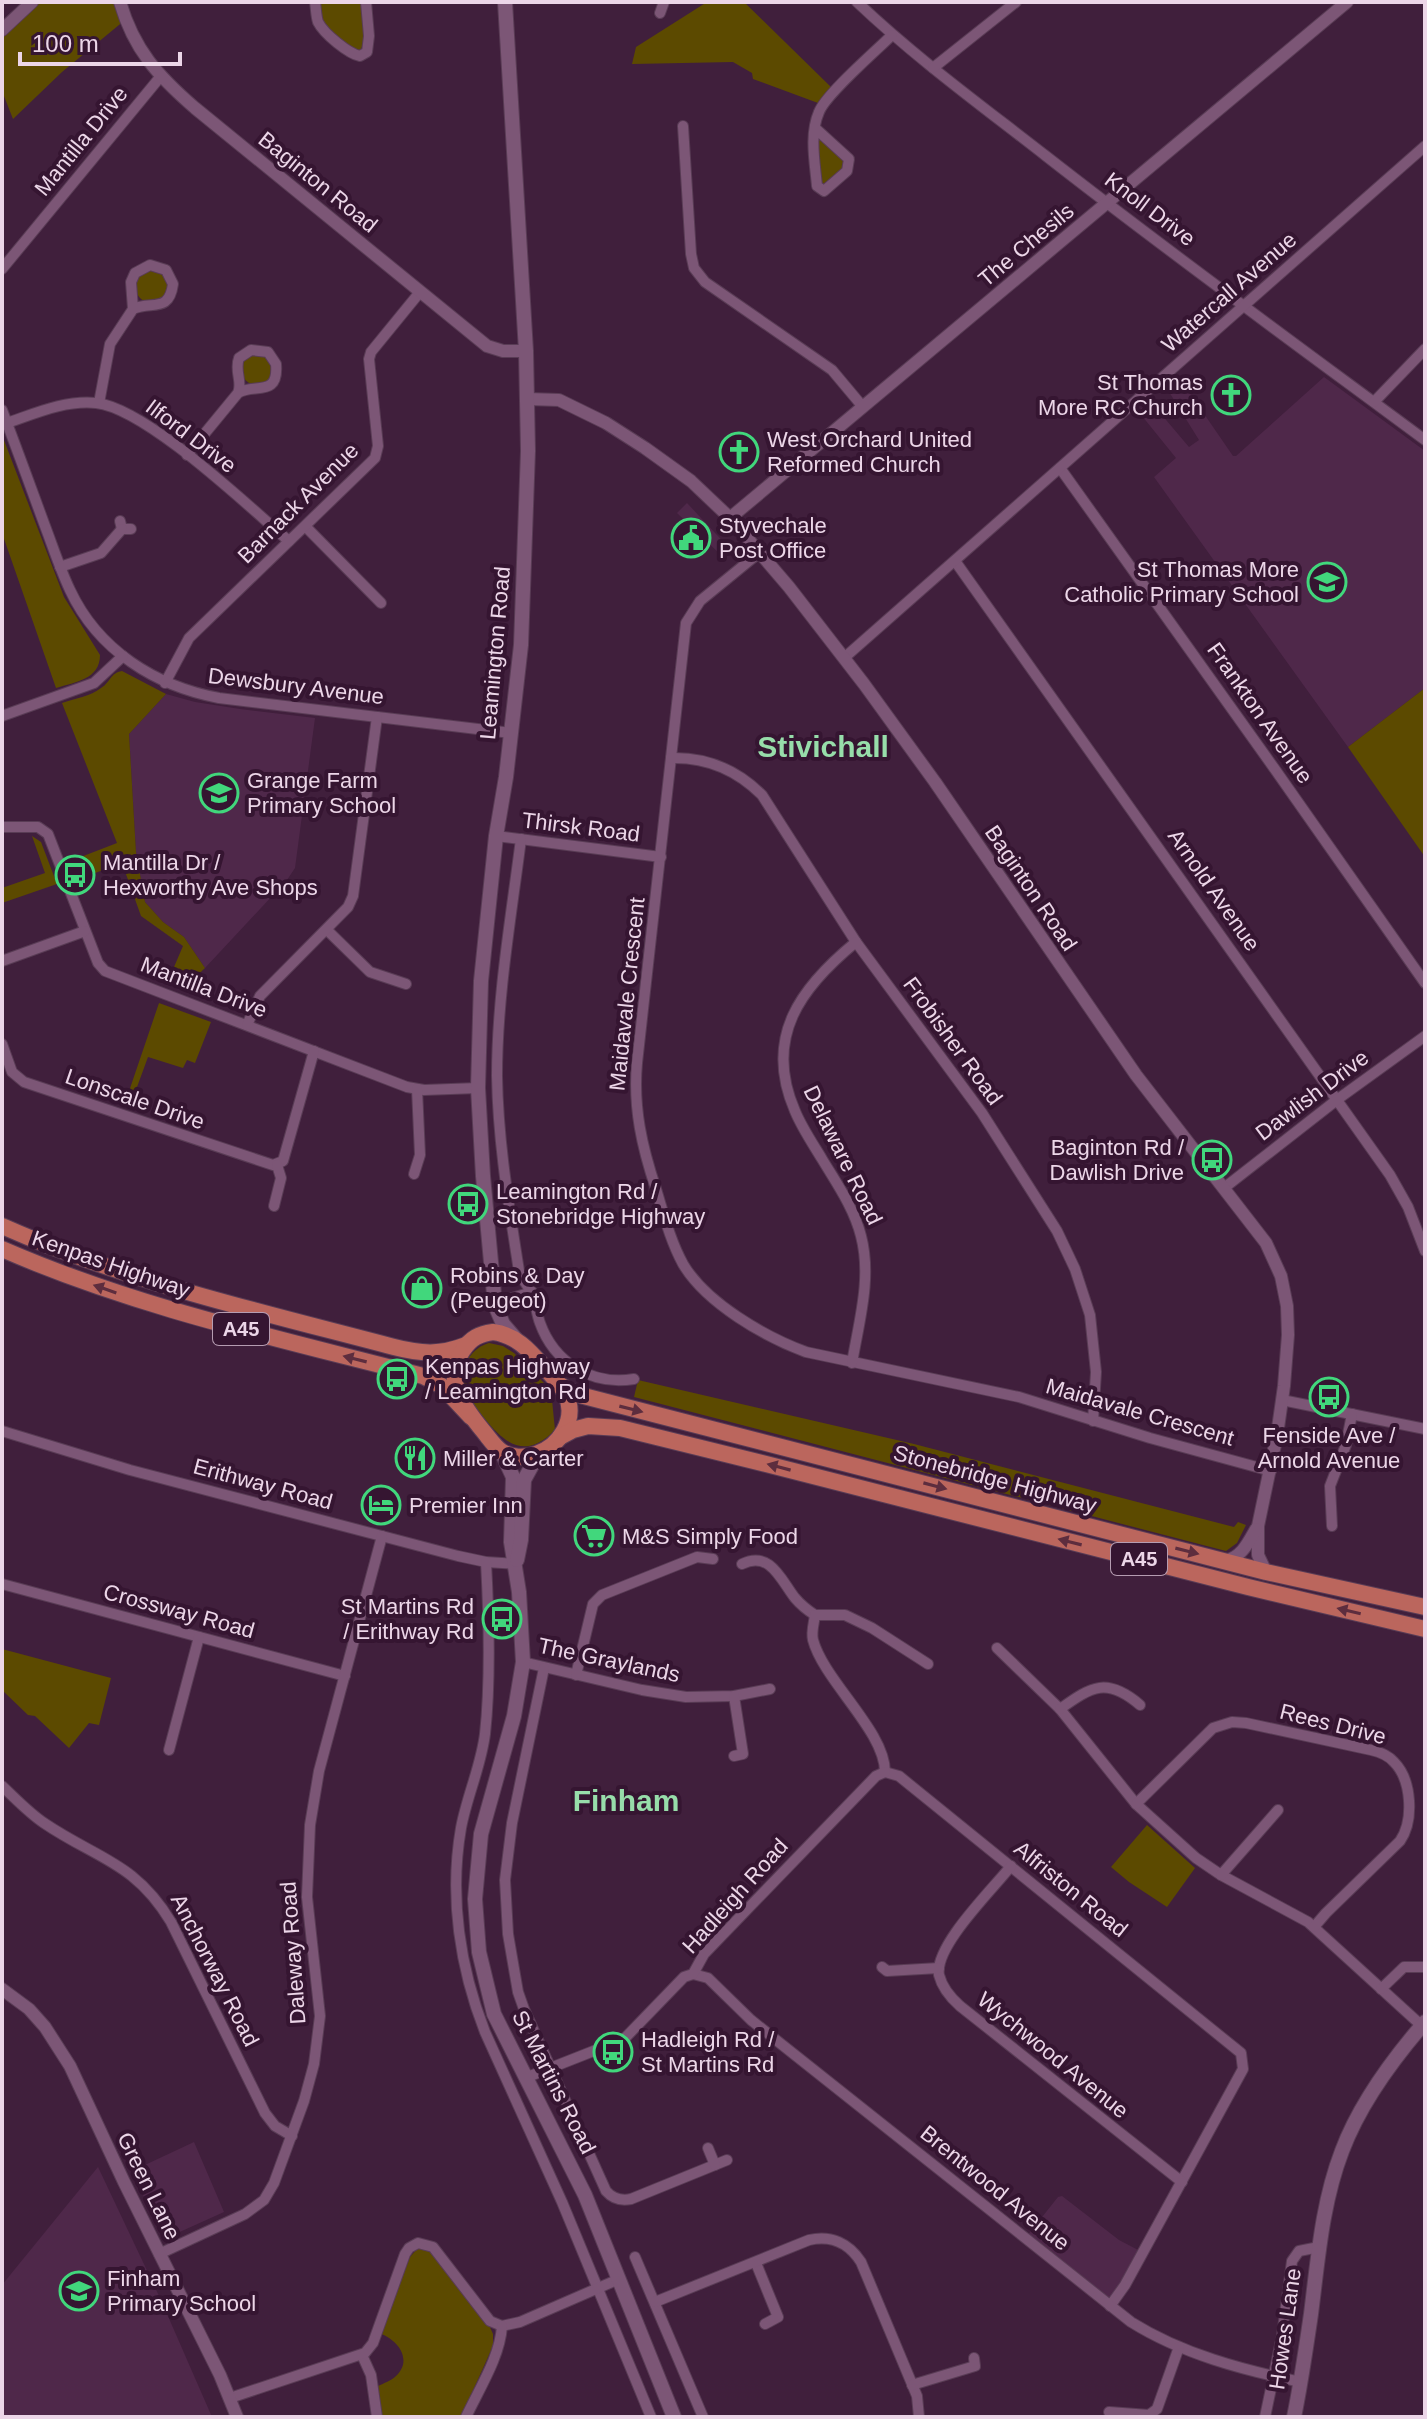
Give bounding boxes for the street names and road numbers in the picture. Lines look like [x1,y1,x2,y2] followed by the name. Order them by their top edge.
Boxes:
[29,81,133,201] street label: Mantilla Drive
[254,126,382,238] street label: Baginton Road
[1100,167,1200,251] street label: Knoll Drive
[973,198,1079,292] street label: The Chesils
[1157,227,1301,357] street label: Watercall Avenue
[141,394,241,478] street label: Ilford Drive
[233,438,363,568] street label: Barnack Avenue
[475,565,515,741] street label: Leamington Road
[1202,638,1318,788] street label: Frankton Avenue
[207,663,385,709] street label: Dewsbury Avenue
[521,807,641,847] street label: Thirsk Road
[980,821,1082,955] street label: Baginton Road
[1163,824,1265,956] street label: Arnold Avenue
[604,896,650,1092] street label: Maidavale Crescent
[137,951,271,1023] street label: Mantilla Drive
[898,972,1008,1110] street label: Frobisher Road
[1251,1045,1373,1145] street label: Dawlish Drive
[62,1063,208,1135] street label: Lonscale Drive
[799,1081,887,1229] street label: Delaware Road
[29,1225,193,1303] street label: Kenpas Highway
[213,1313,269,1345] road number: A45
[1043,1373,1237,1451] street label: Maidavale Crescent
[891,1440,1099,1518] street label: Stonebridge Highway
[191,1453,335,1515] street label: Erithway Road
[1111,1543,1167,1575] road number: A45
[101,1579,257,1643] street label: Crossway Road
[536,1633,682,1687] street label: The Graylands
[1277,1699,1389,1749] street label: Rees Drive
[677,1834,793,1958] street label: Hadleigh Road
[1009,1836,1133,1942] street label: Alfriston Road
[276,1881,310,2025] street label: Daleway Road
[166,1890,264,2050] street label: Anchorway Road
[973,1987,1133,2123] street label: Wychwood Avenue
[507,2006,601,2158] street label: St Martins Road
[916,2120,1074,2256] street label: Brentwood Avenue
[112,2128,186,2244] street label: Green Lane
[1264,2267,1306,2391] street label: Howes Lane

